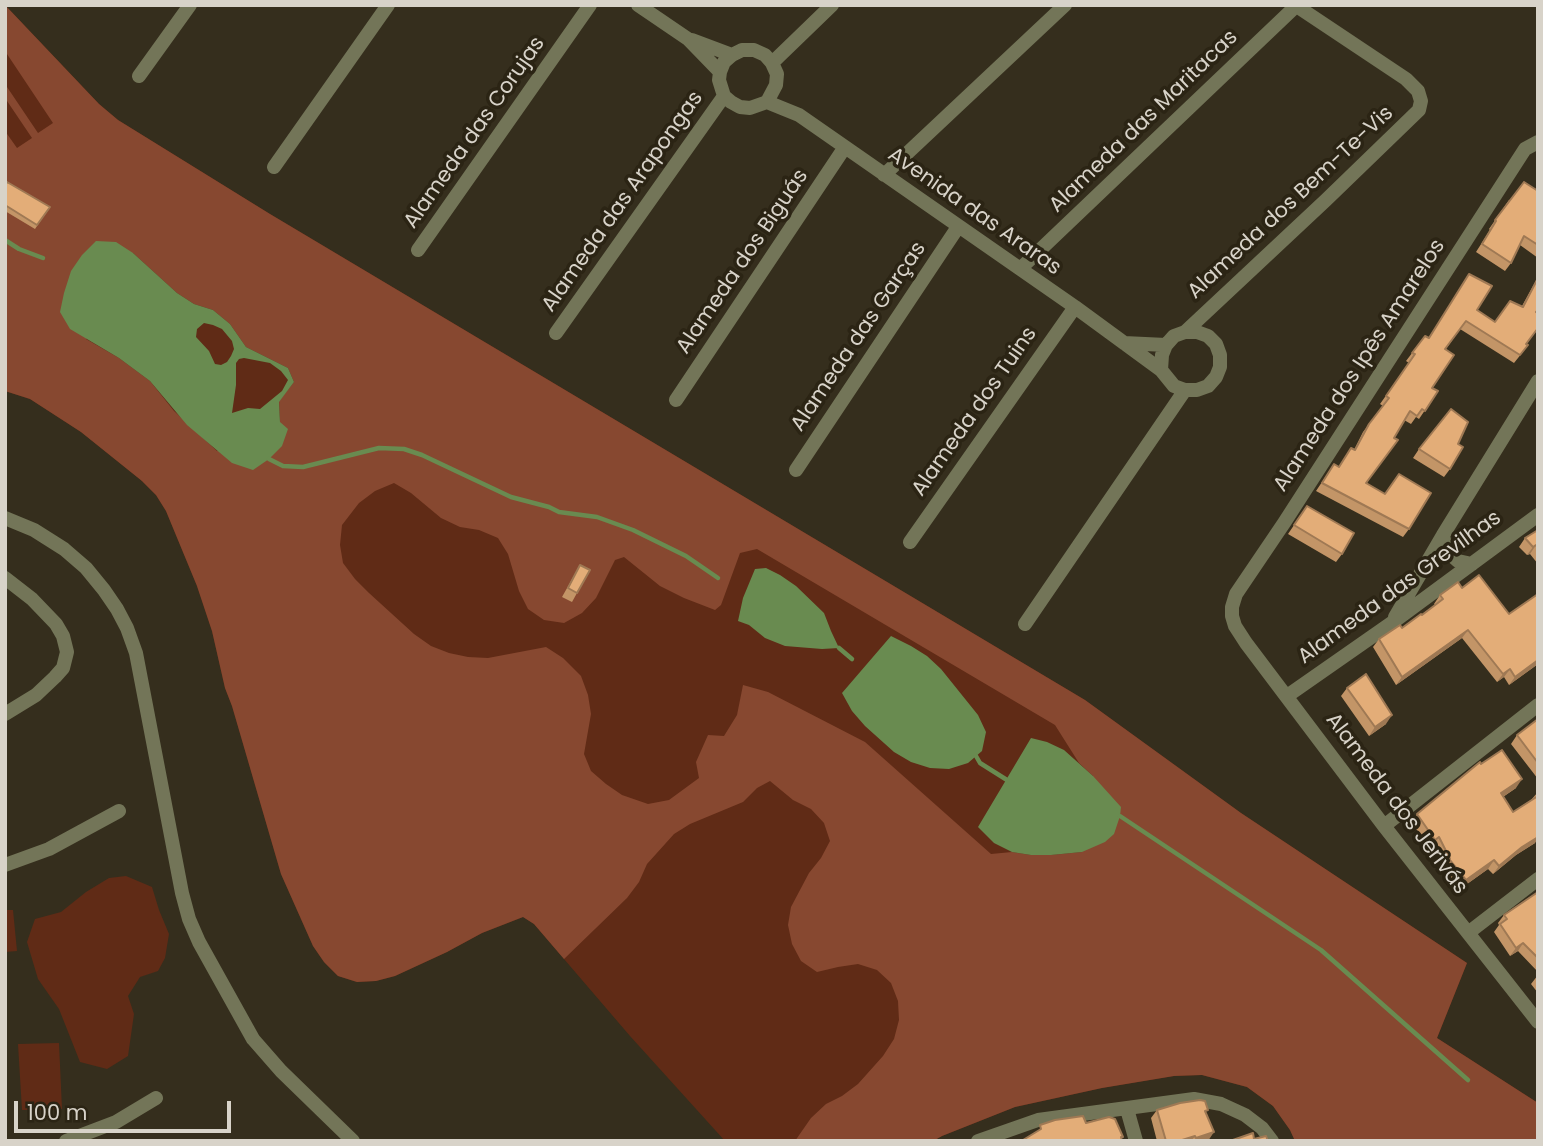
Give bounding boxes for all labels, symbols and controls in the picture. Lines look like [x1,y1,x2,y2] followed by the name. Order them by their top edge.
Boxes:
[1045,25,1243,219] street label: Alameda das Maritacas
[399,32,551,234] street label: Alameda das Corujas
[537,87,709,317] street label: Alameda das Arapongas
[1183,101,1399,305] street label: Alameda dos Bem-Te-Vis
[883,143,1065,281] street label: Avenida das Araras
[672,165,814,359] street label: Alameda dos Biguás
[1269,235,1451,497] street label: Alameda dos Ipês Amarelos
[786,237,932,437] street label: Alameda das Garças
[907,323,1043,501] street label: Alameda dos Tuins
[1293,506,1507,670] street label: Alameda das Grevilhas
[1320,708,1472,900] street label: Alameda dos Jerivás
[18,1086,234,1130] scale bar
[27,1098,87,1127] text: 100 m

